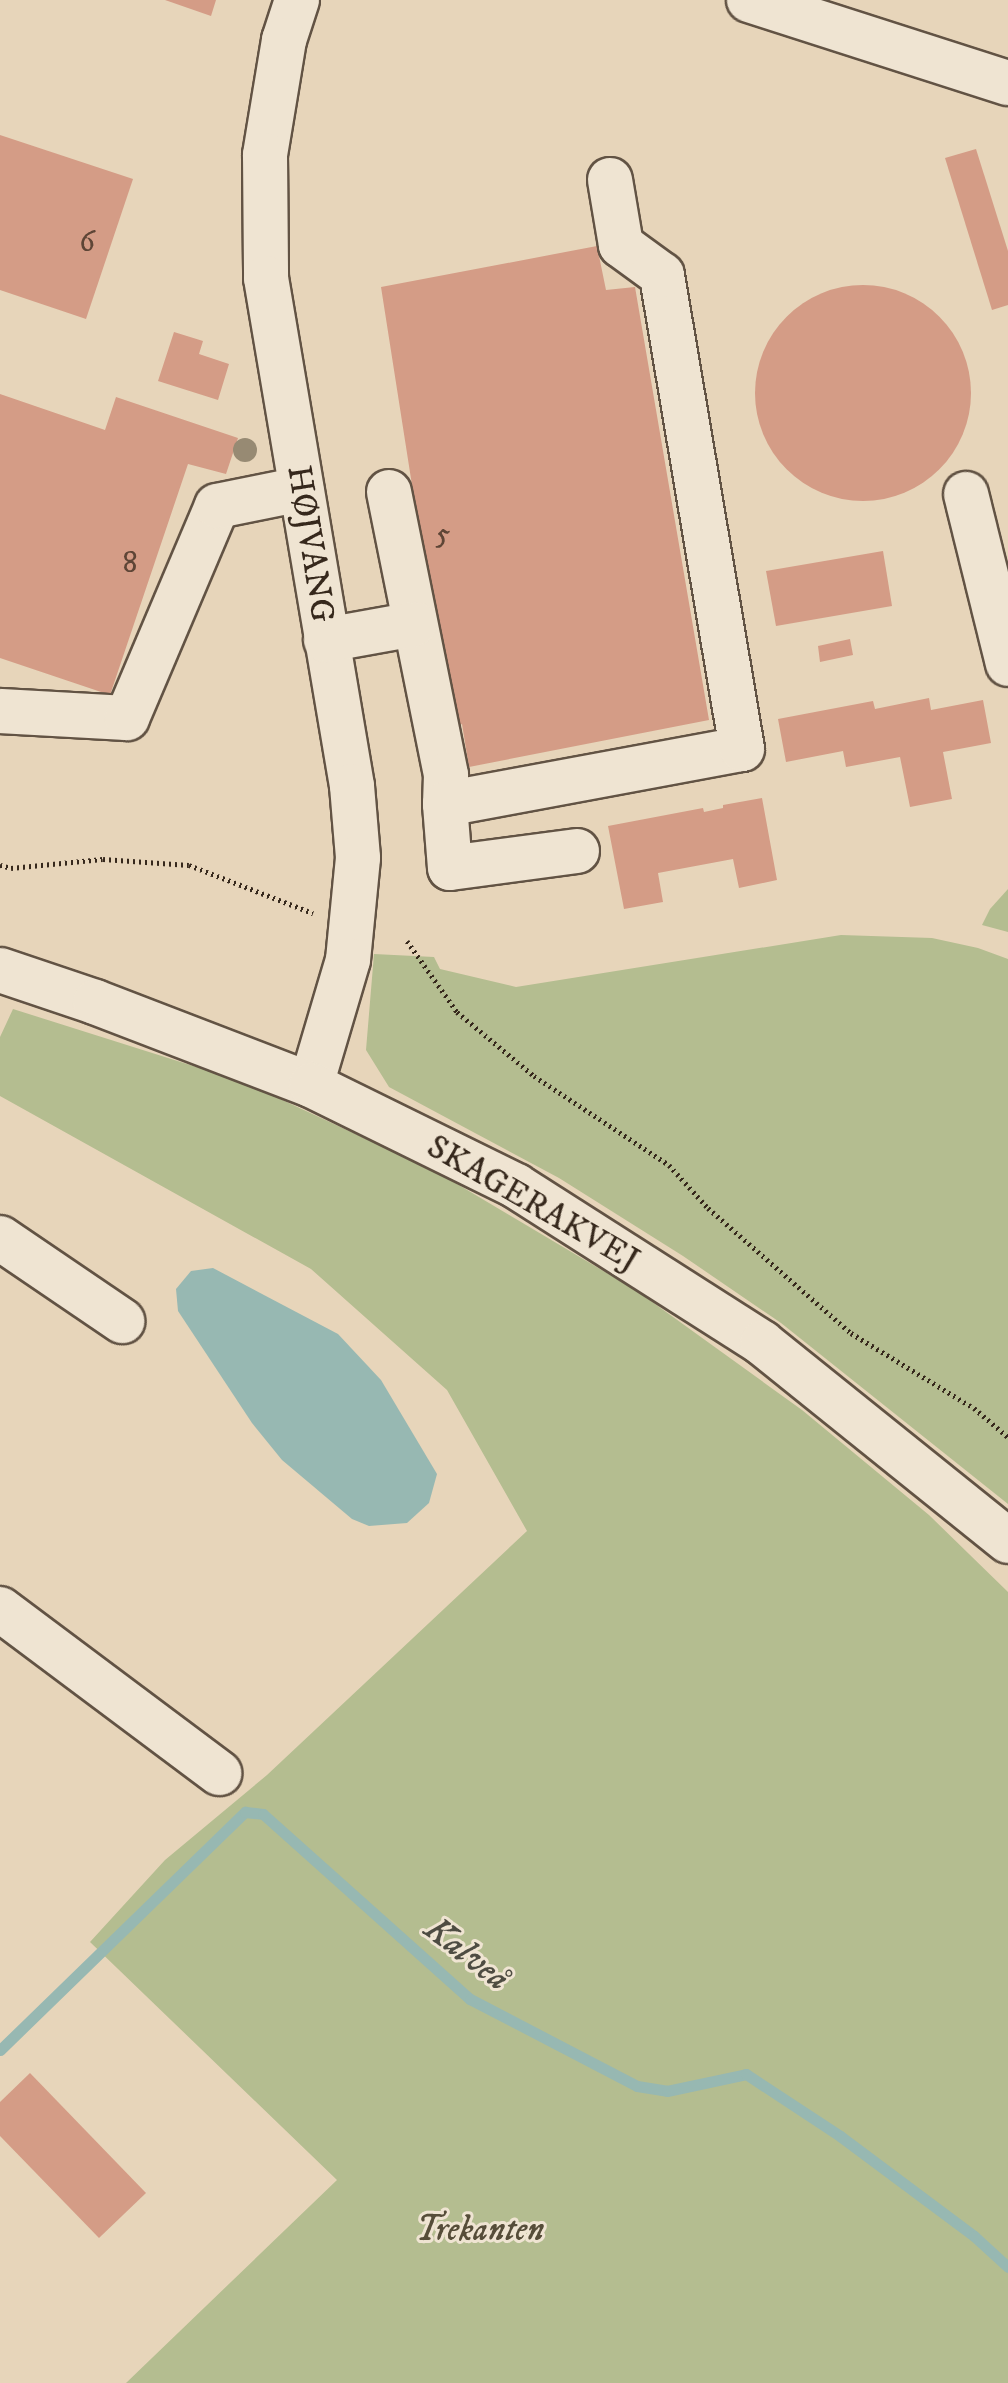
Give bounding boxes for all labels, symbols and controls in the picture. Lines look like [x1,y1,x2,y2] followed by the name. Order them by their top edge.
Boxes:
[79,225,95,261] house number: 6
[277,462,343,626] street label: HØJVANG
[436,517,450,553] house number: 5
[122,546,138,582] house number: 8
[420,1127,646,1281] street label: SKAGERAKVEJ
[416,1907,518,2001] water label: Kalveå
[416,2211,544,2251] park label: Trekanten

